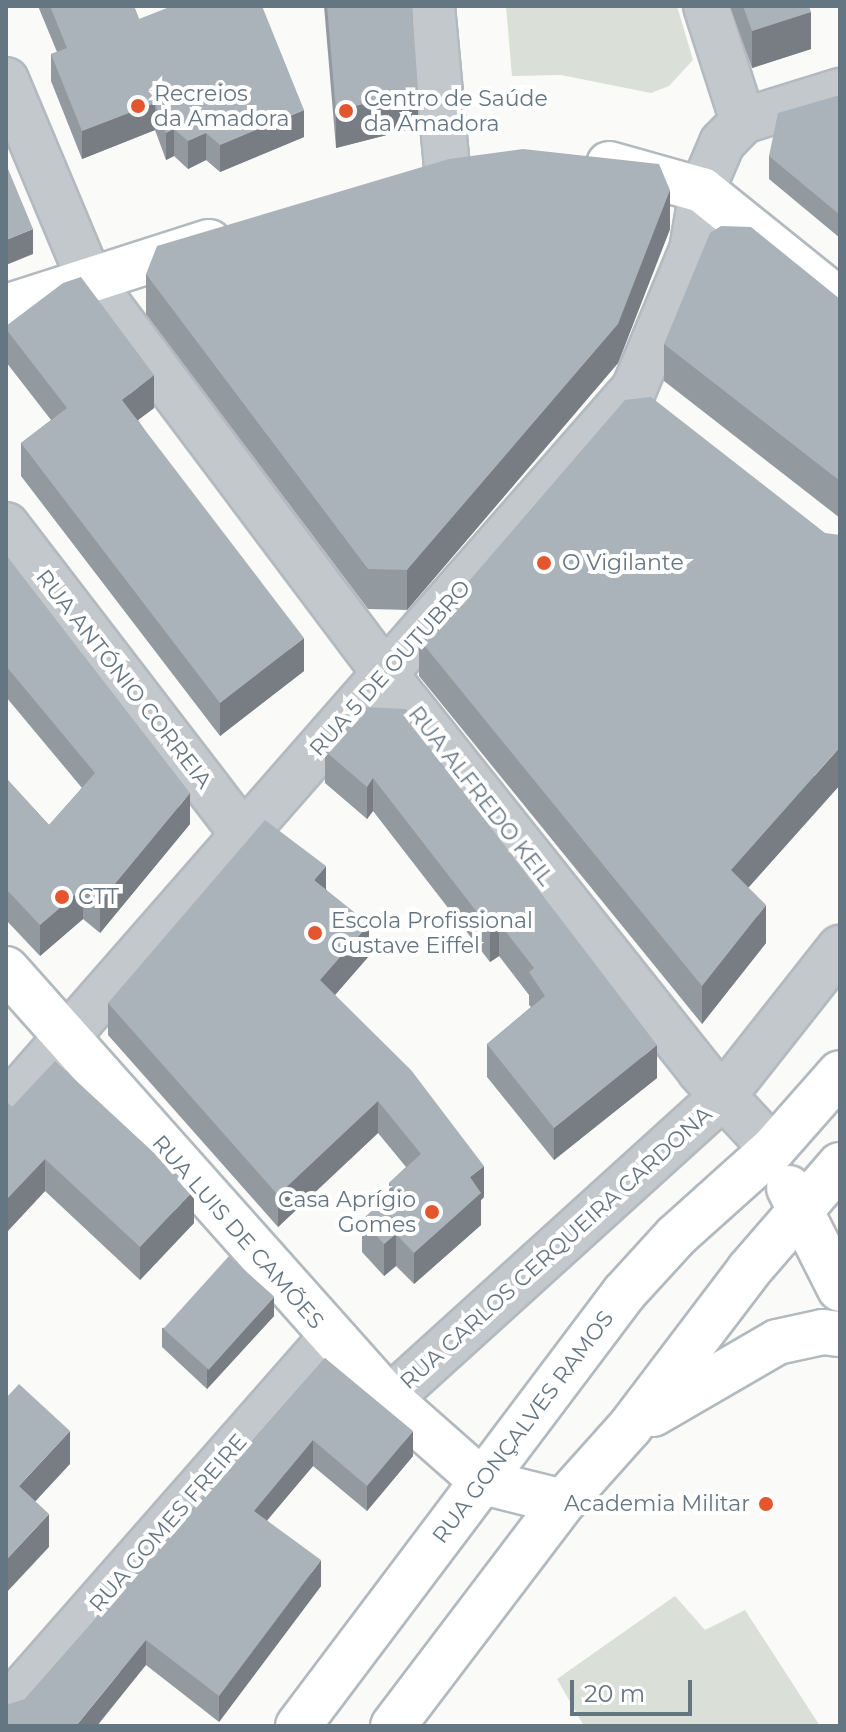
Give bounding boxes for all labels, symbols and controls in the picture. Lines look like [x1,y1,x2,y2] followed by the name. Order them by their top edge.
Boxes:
[154,80,289,132] place label: Recreios da Amadora
[364,85,548,136] place label: Centro de Saúde da Amadora
[129,97,147,115] marker: Recreios da Amadora
[335,100,357,122] marker: Centro de Saúde da Amadora
[562,550,684,576] place label: O Vigilante
[533,552,555,574] marker: O Vigilante
[30,564,218,794] street label: RUA ANTÓNIO CORREIA
[304,575,476,761] street label: RUA 5 DE OUTUBRO
[403,701,559,891] street label: RUA ALFREDO KEIL
[78,884,119,910] place label: CTT
[53,888,71,906] marker: CTT
[331,907,533,958] place label: Escola Profissional Gustave Eiffel
[306,924,324,942] marker: Escola Profissional Gustave Eiffel
[395,1101,717,1395] street label: RUA CARLOS CERQUEIRA CARDONA
[147,1130,329,1334] street label: RUA LUIS DE CAMÕES
[278,1186,416,1238] place label: Casa Aprígio Gomes
[423,1203,441,1221] marker: Casa Aprígio Gomes
[427,1305,619,1549] street label: RUA GONÇALVES RAMOS
[84,1429,252,1617] street label: RUA GOMES FREIRE
[564,1491,750,1517] place label: Academia Militar
[757,1495,775,1513] marker: Academia Militar
[574,1664,696,1714] scale bar
[584,1679,645,1708] text: 20 m

